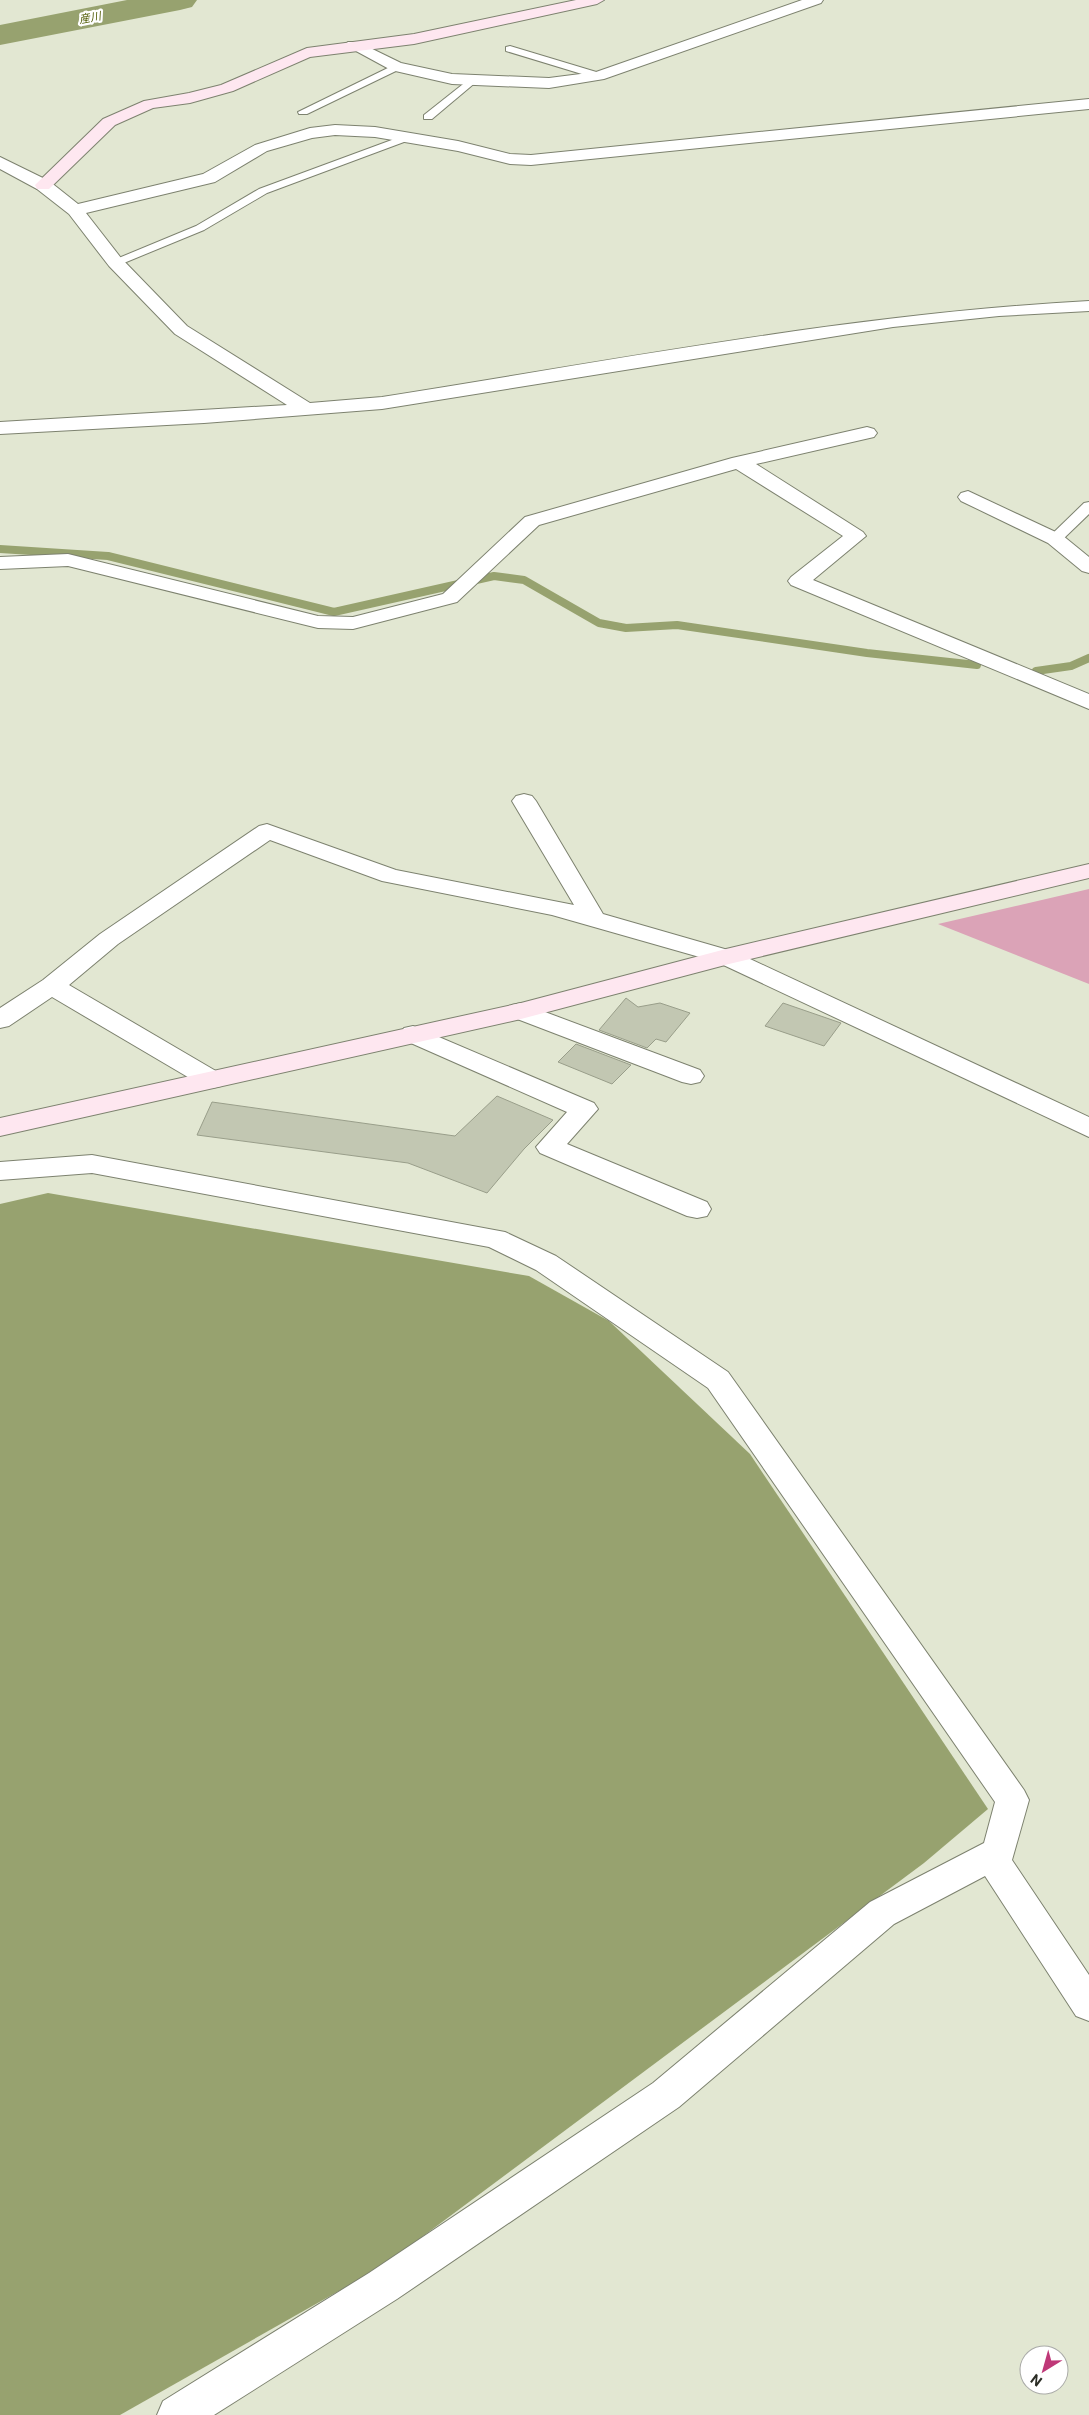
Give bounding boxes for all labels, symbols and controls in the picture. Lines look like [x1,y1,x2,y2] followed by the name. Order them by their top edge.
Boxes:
[78,9,103,26] water label: 産川
[1019,2345,1069,2395] north arrow
[1027,2371,1045,2390] text: N

